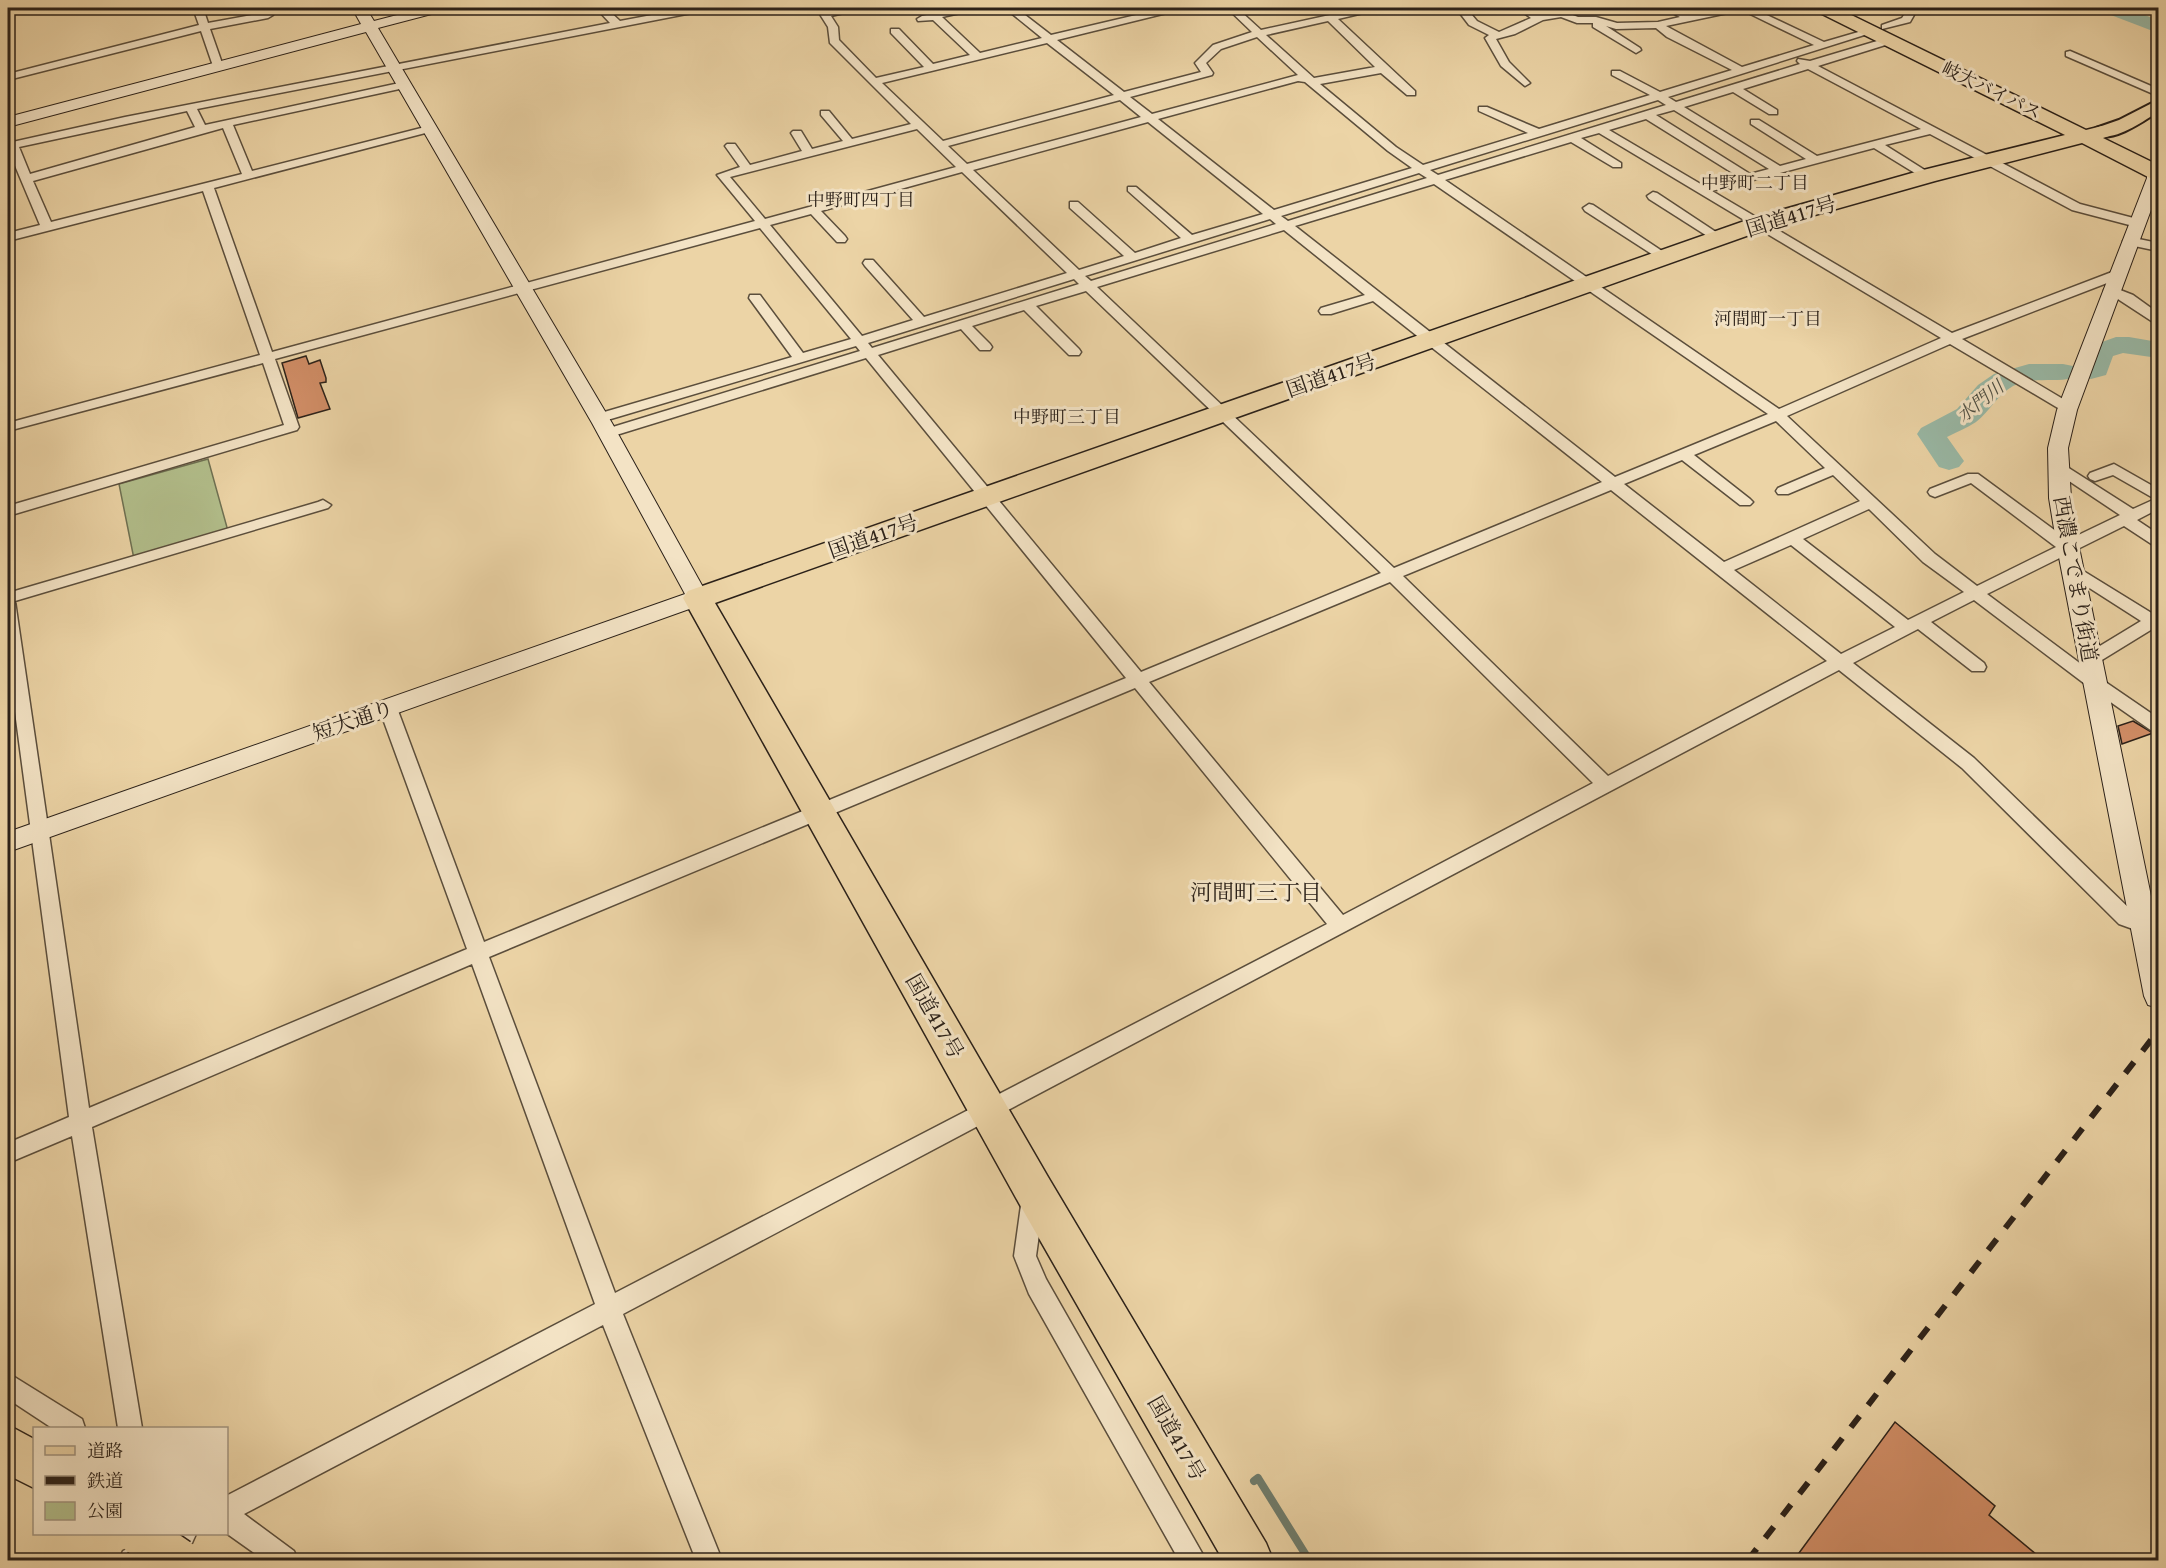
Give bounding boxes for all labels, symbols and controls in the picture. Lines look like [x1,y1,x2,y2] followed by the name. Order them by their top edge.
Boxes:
[1938,54,2046,126] street label: 岐大バイパス
[1701,169,1809,196] district label: 中野町二丁目
[807,186,915,213] district label: 中野町四丁目
[1742,188,1840,244] street label: 国道417号
[1714,305,1822,332] district label: 河間町一丁目
[1282,345,1380,405] street label: 国道417号
[1951,372,2011,428] water label: 水門川
[1013,403,1121,430] district label: 中野町三丁目
[2046,494,2106,664] street label: 西濃こでまり街道
[824,506,922,566] street label: 国道417号
[308,692,398,748] street label: 短大通り
[1190,876,1322,908] district label: 河間町三丁目
[898,968,972,1064] street label: 国道417号
[1140,1390,1214,1486] street label: 国道417号
[33,1427,228,1535] legend
[87,1437,123,1464] text: 道路
[87,1467,123,1494] text: 鉄道
[87,1497,123,1524] text: 公園

